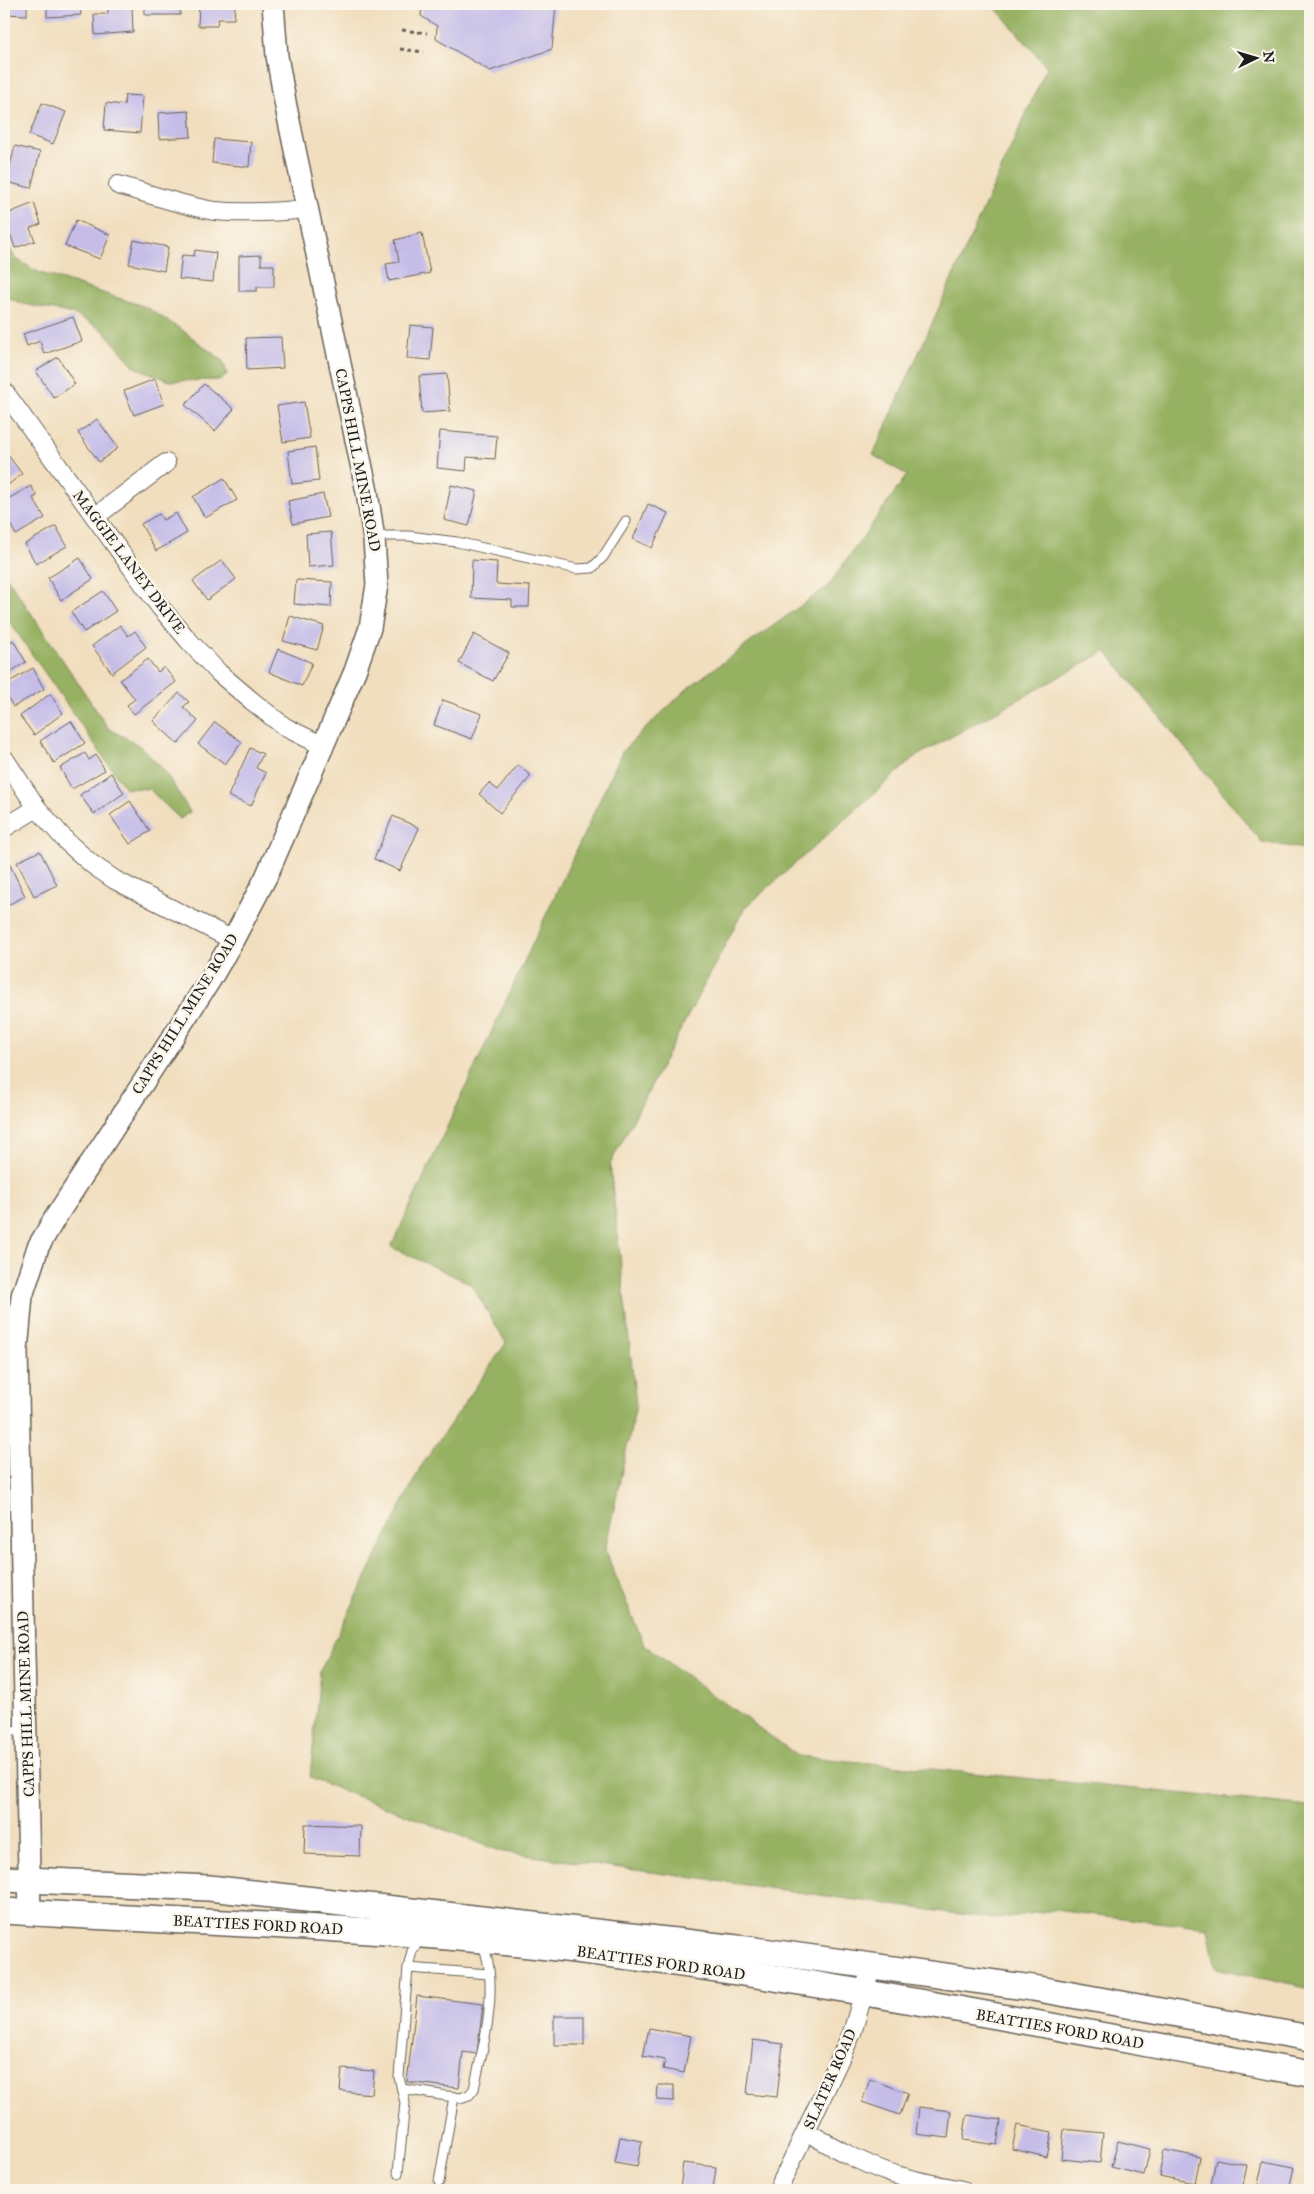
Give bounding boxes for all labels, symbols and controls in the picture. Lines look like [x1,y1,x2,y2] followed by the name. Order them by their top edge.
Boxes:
[1232,32,1282,82] north arrow
[1259,50,1277,64] text: N
[331,367,385,553] street label: CAPPS HILL MINE ROAD
[69,487,189,638] street label: MAGGIE LANEY DRIVE
[128,930,242,1098] street label: CAPPS HILL MINE ROAD
[14,1610,38,1797] street label: CAPPS HILL MINE ROAD
[173,1912,344,1938] street label: BEATTIES FORD ROAD
[575,1942,747,1984] street label: BEATTIES FORD ROAD
[975,2005,1146,2053] street label: BEATTIES FORD ROAD
[800,2026,860,2132] street label: SLATER ROAD

